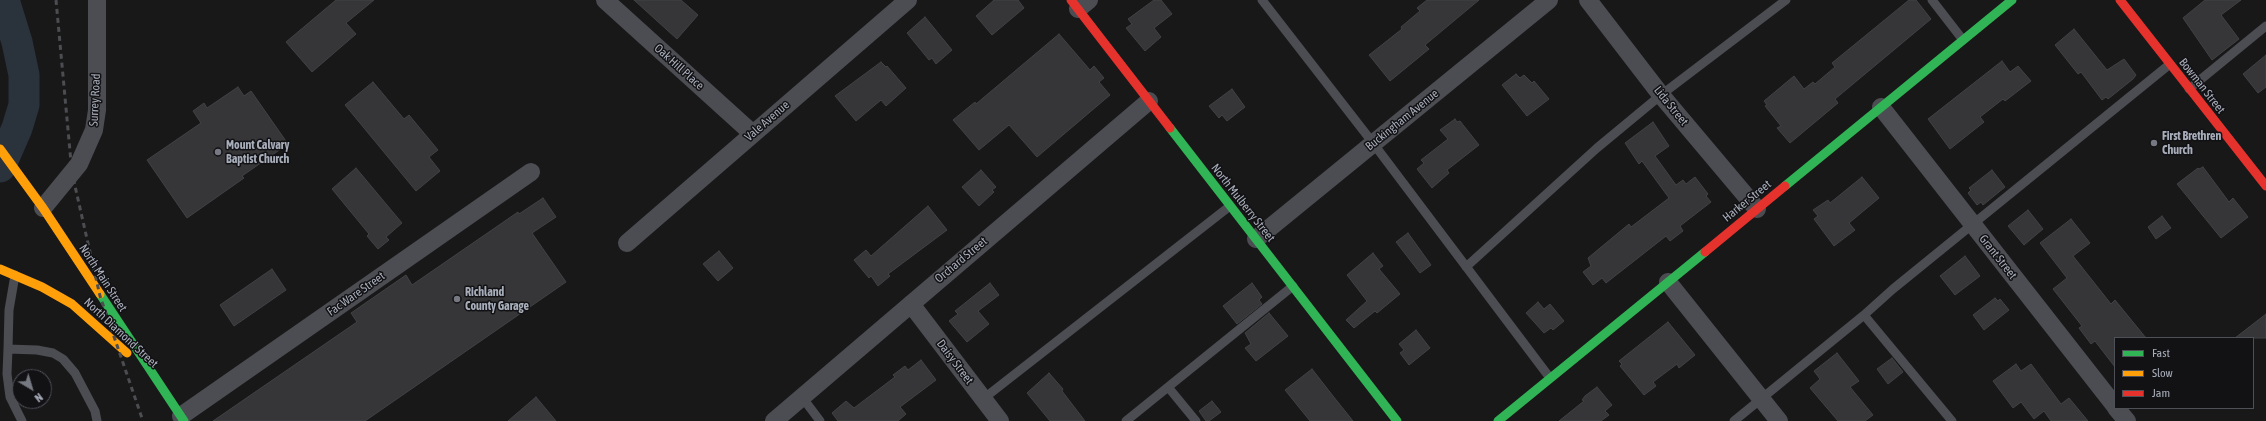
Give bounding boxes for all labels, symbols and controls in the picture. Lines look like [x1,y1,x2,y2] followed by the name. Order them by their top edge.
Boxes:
[651,41,707,93] street label: Oak Hill Place
[2176,55,2228,117] street label: Bowman Street
[86,73,104,127] street label: Surrey Road
[1651,83,1691,129] street label: Lida Street
[1363,86,1441,154] street label: Buckingham Avenue
[742,98,792,144] street label: Vale Avenue
[2162,129,2221,157] place label: First Brethren Church
[226,138,289,166] place label: Mount Calvary Baptist Church
[2149,138,2159,148] marker: First Brethren Church
[213,147,223,157] marker: Mount Calvary Baptist Church
[1208,161,1278,245] street label: North Mulberry Street
[1720,177,1774,225] street label: Harker Street
[1976,232,2020,282] street label: Grant Street
[932,234,990,286] street label: Orchard Street
[76,242,130,314] street label: North Main Street
[324,269,388,319] street label: Fac Ware Street
[465,285,529,313] place label: Richland County Garage
[452,294,462,304] marker: Richland County Garage
[81,295,161,371] street label: North Diamond Street
[934,337,976,387] street label: Daisy Street
[2114,337,2254,409] legend
[2152,346,2170,360] text: Fast
[2152,366,2173,380] text: Slow
[12,369,52,409] north arrow
[2152,386,2170,400] text: Jam
[33,391,45,404] text: N

